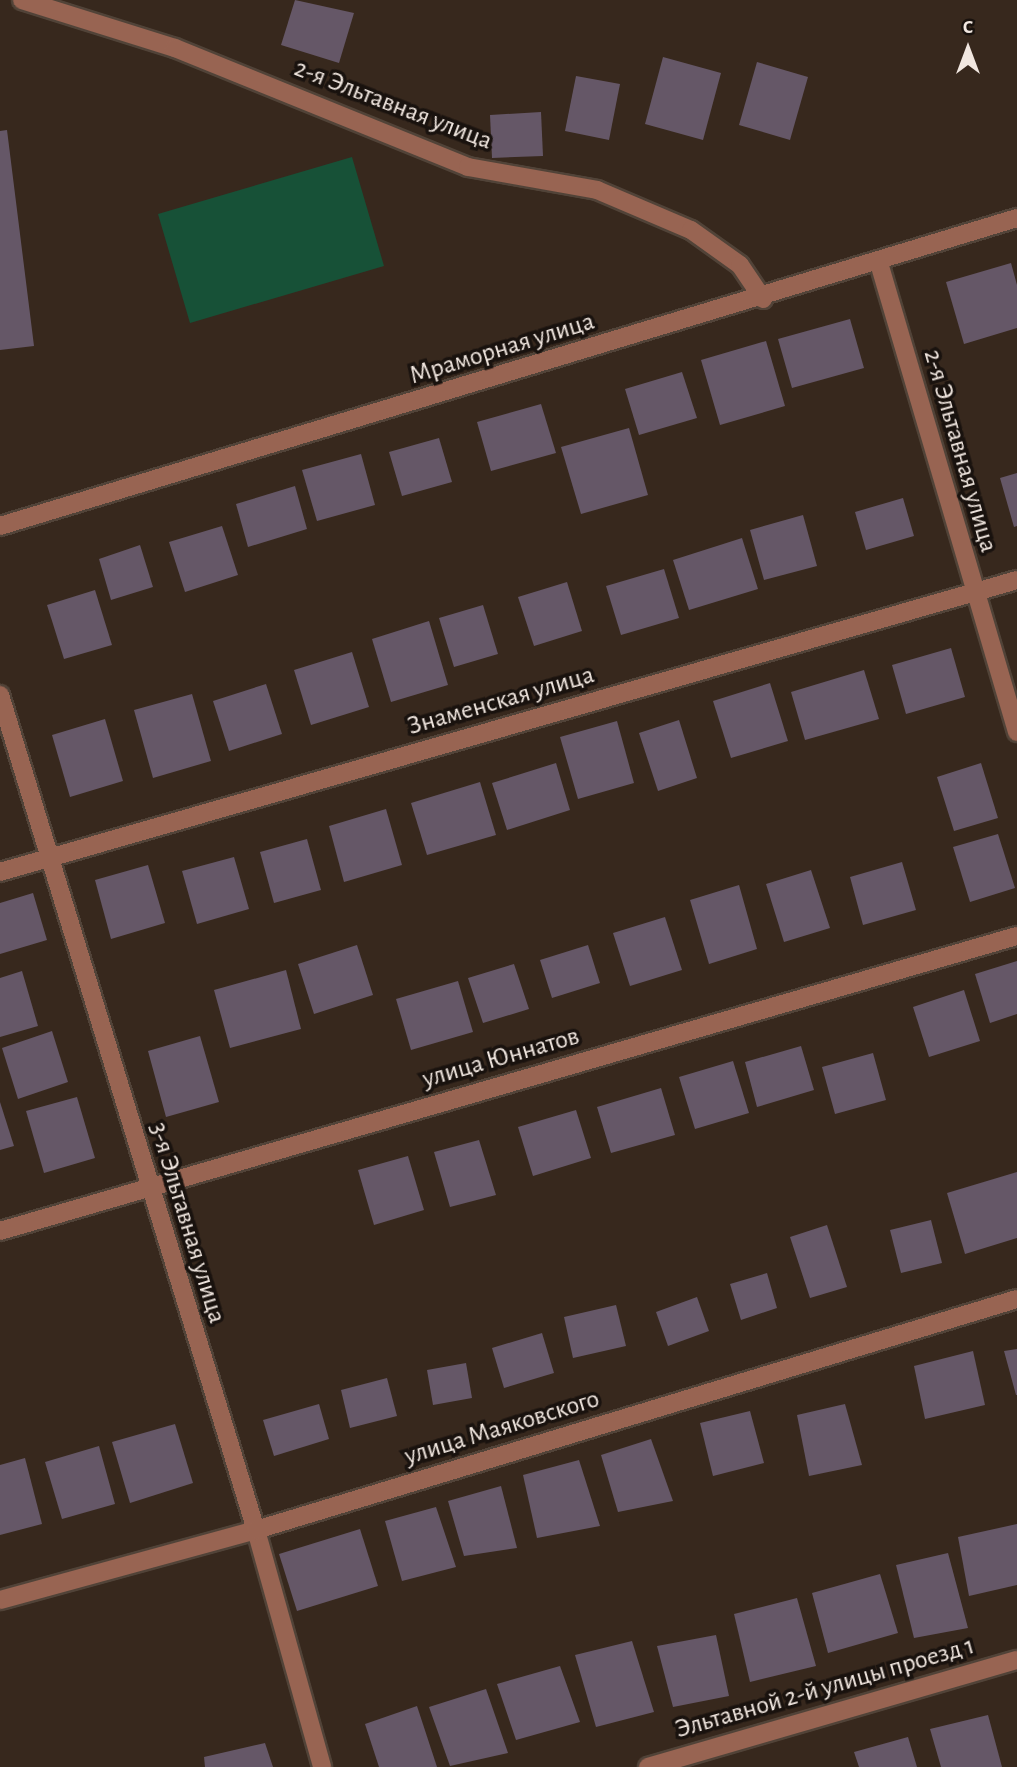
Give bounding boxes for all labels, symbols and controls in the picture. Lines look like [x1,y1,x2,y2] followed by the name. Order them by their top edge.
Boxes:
[933,14,1003,84] north arrow
[963,18,973,37] text: С
[290,53,496,157] street label: 2-я Эльтавная улица
[406,306,598,392] street label: Мраморная улица
[916,346,1004,556] street label: 2-я Эльтавная улица
[404,660,598,742] street label: Знаменская улица
[419,1021,583,1095] street label: улица Юннатов
[142,1119,232,1327] street label: 3-я Эльтавная улица
[401,1384,603,1472] street label: улица Маяковского
[672,1630,978,1746] street label: Эльтавной 2-й улицы проезд 1

